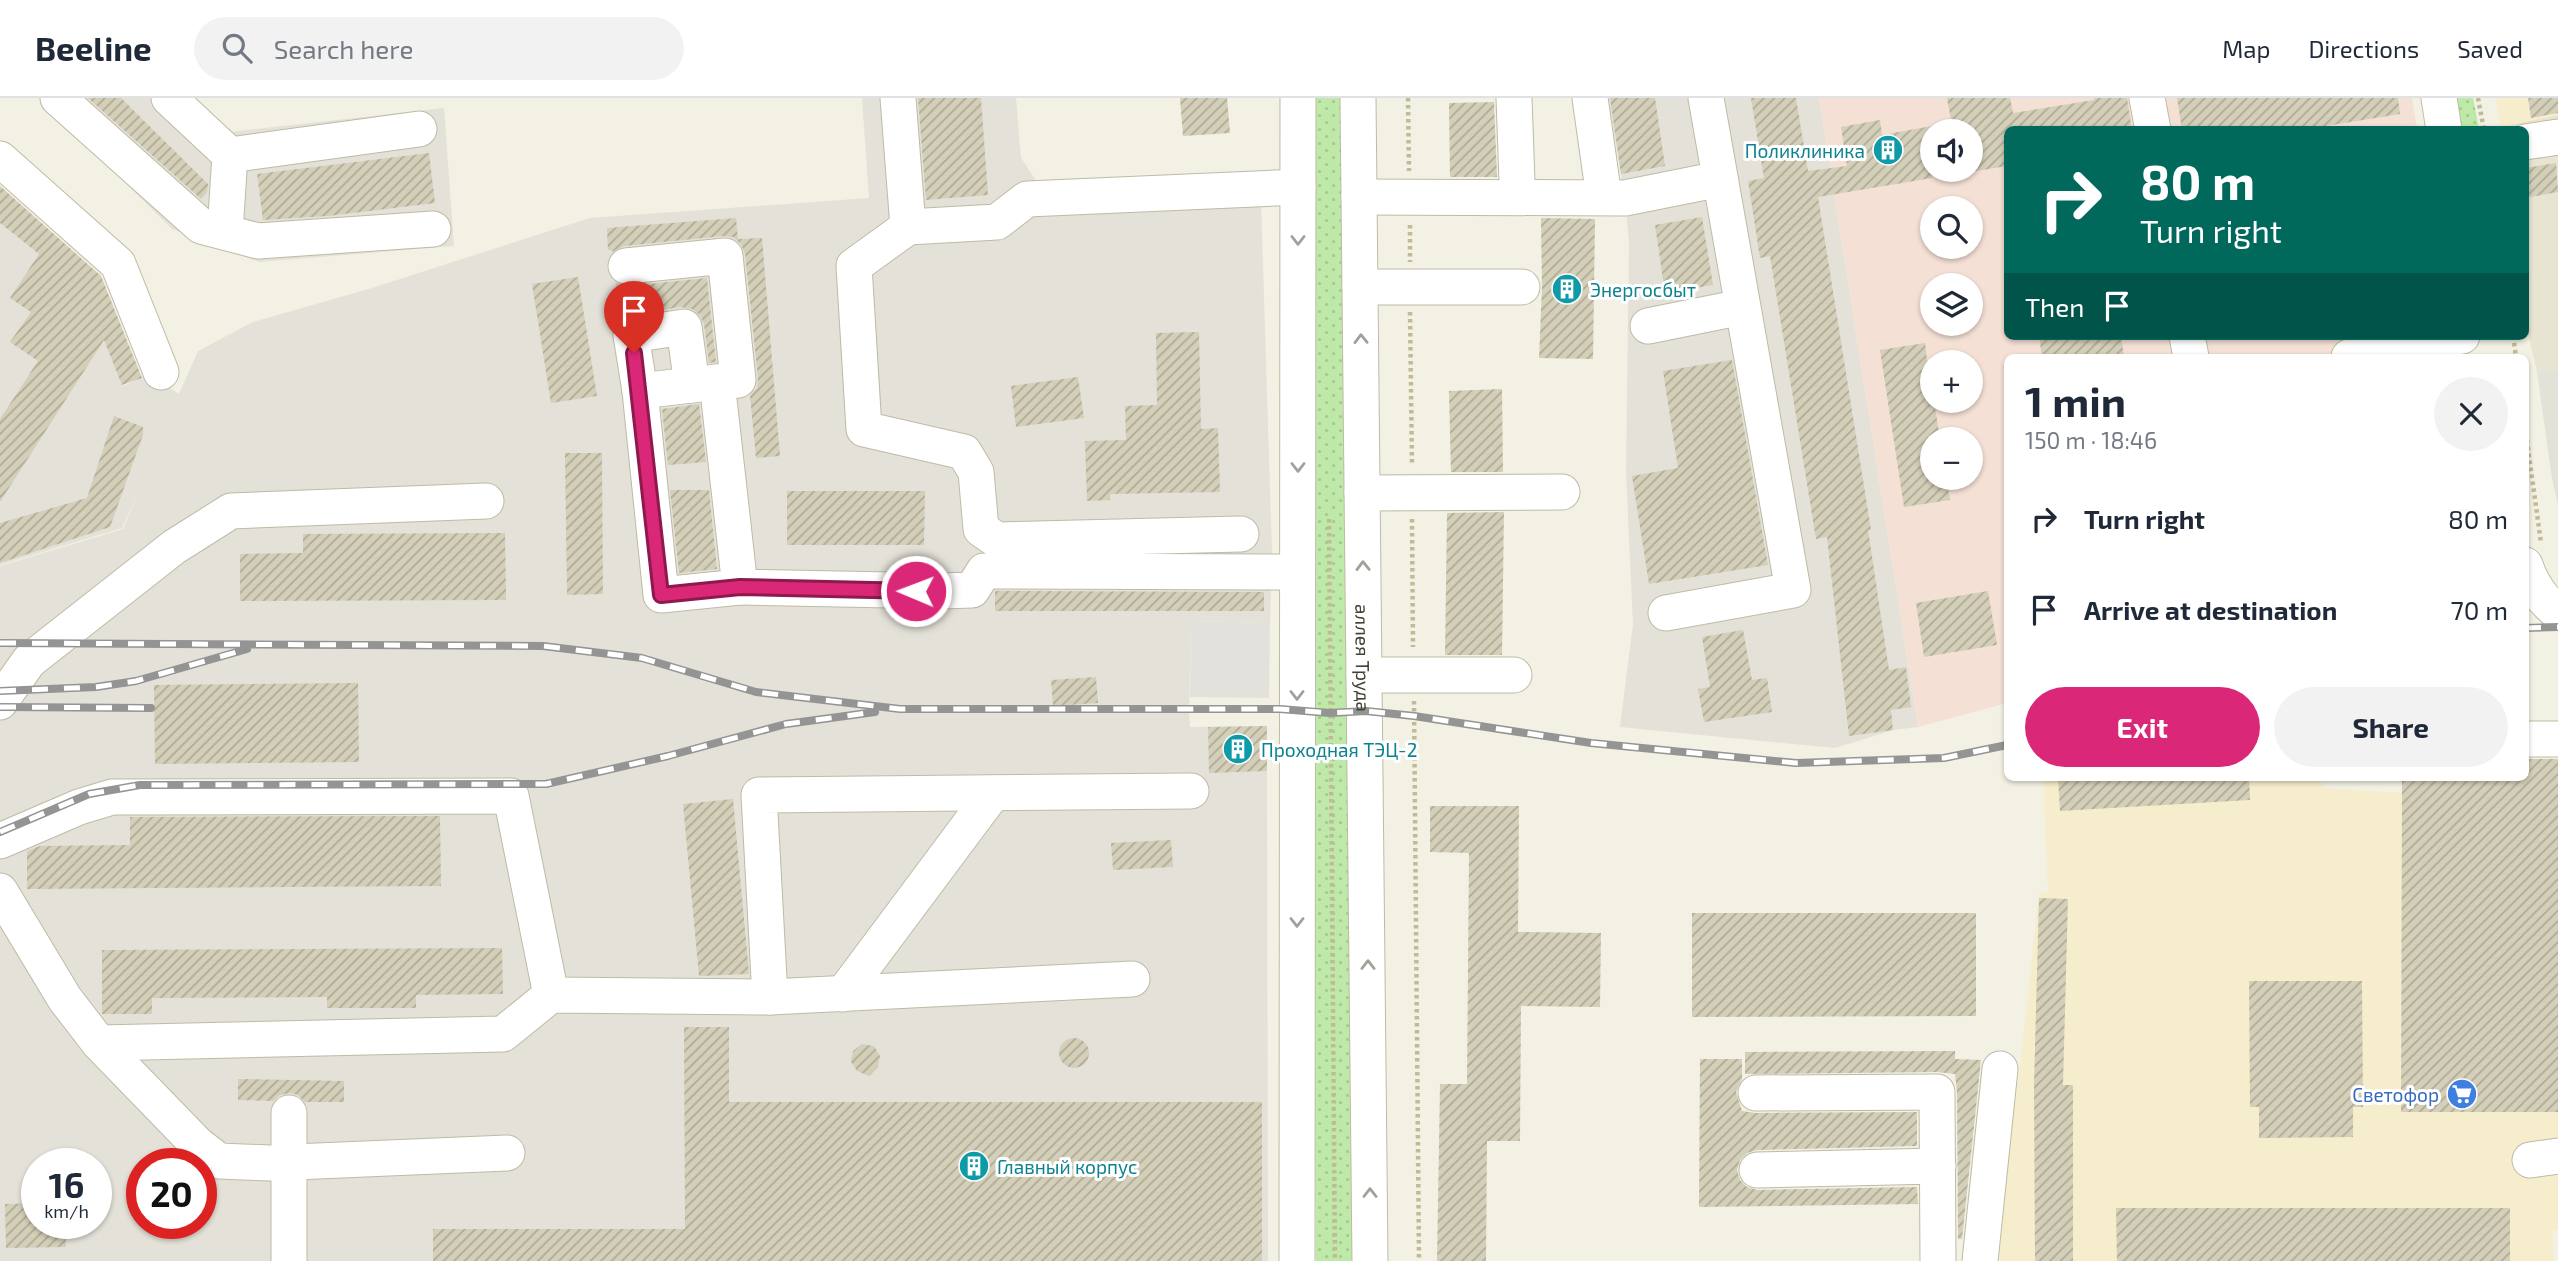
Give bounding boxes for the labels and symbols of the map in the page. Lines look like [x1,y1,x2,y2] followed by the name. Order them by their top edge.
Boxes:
[1871,133,1905,167] building icon: Поликлиника
[1745,139,1865,162] place label: Поликлиника
[1290,235,1306,245] one-way arrow
[1550,272,1584,306] building icon: Энергосбыт
[1590,278,1696,301] place label: Энергосбыт
[604,281,664,353] pin
[1353,333,1368,344] one-way arrow
[1290,462,1305,473] one-way arrow
[879,554,953,628] position arrow
[1355,561,1371,571] one-way arrow
[1352,604,1376,712] street label: аллея Труда
[1289,690,1305,700] one-way arrow
[1221,732,1255,766] building icon: Проходная ТЭЦ-2
[1261,738,1417,761] place label: Проходная ТЭЦ-2
[1289,917,1305,928] one-way arrow
[1360,960,1376,970] one-way arrow
[2445,1077,2479,1111] supermarket icon: Светофор
[2352,1083,2439,1106] place label: Светофор
[126,1148,217,1239] speed limit sign: 20
[957,1149,991,1183] building icon: Главный корпус
[997,1155,1137,1179] place label: Главный корпус
[1362,1187,1378,1198] one-way arrow

